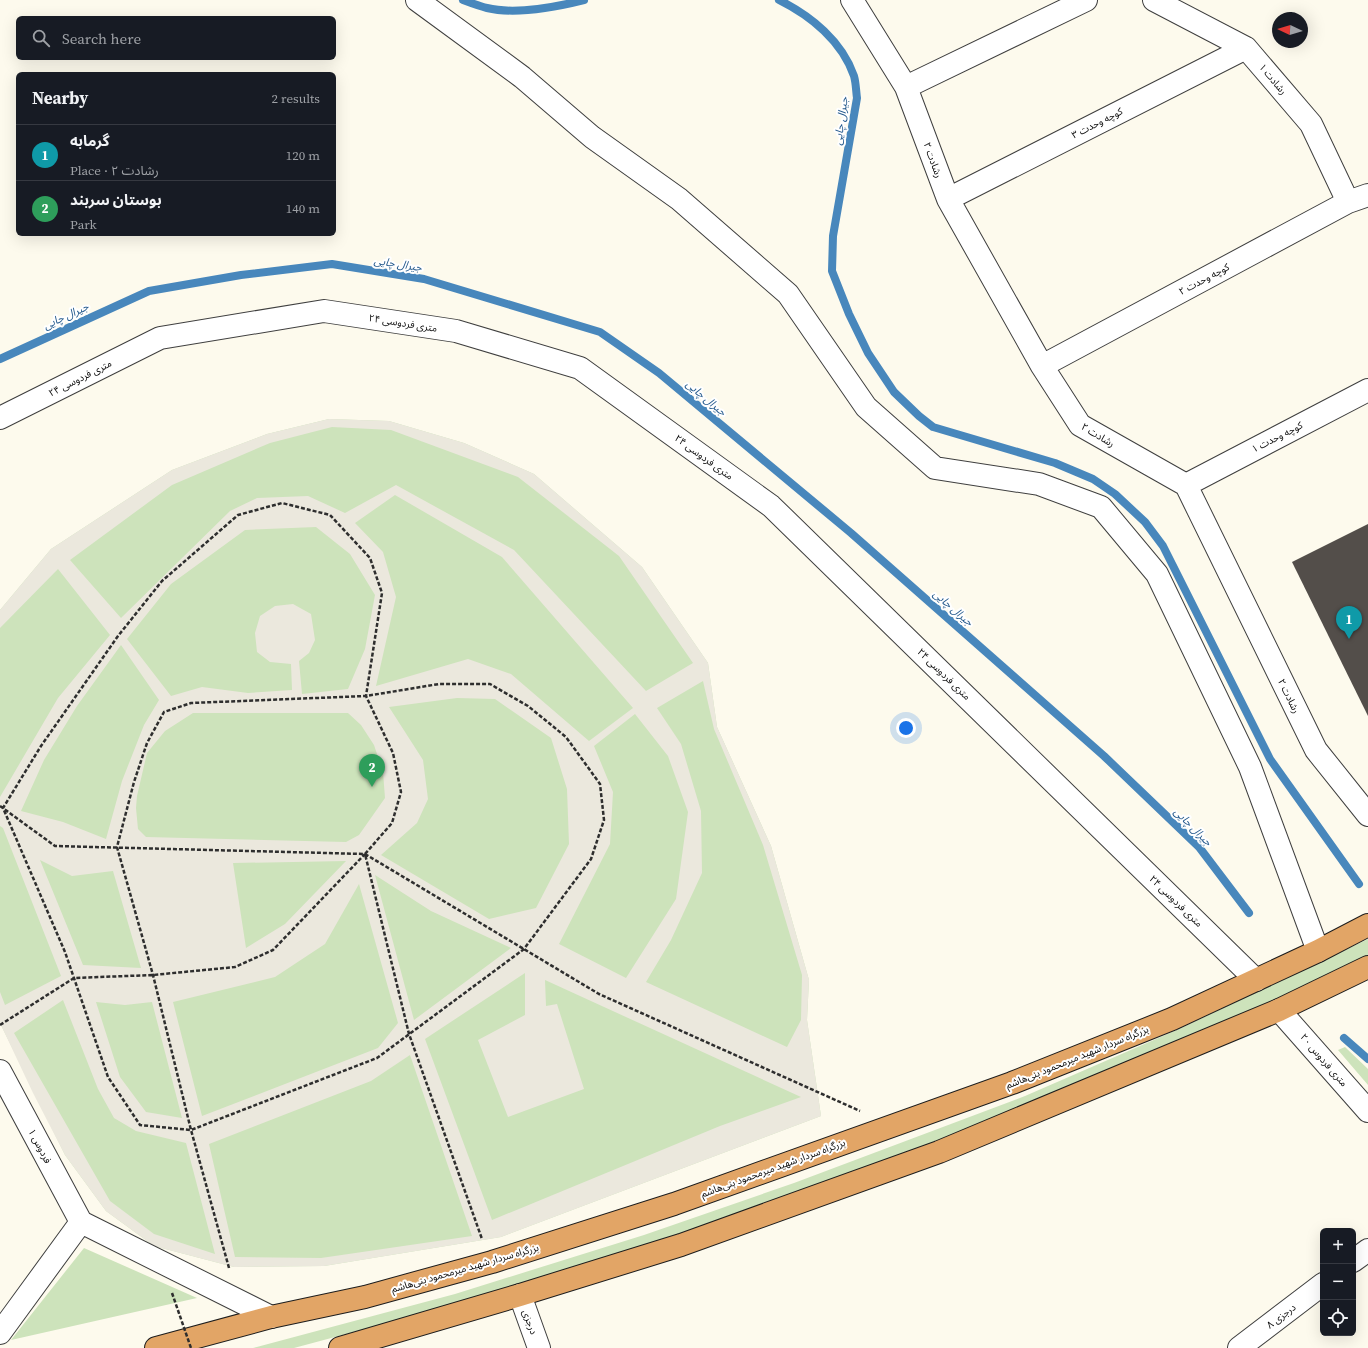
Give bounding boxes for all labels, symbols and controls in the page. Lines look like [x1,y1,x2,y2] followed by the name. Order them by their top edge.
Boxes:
[1272,12,1308,48] north arrow
[16,16,336,60] search box
[30,27,52,49] icon: search
[62,28,141,49] text: Search here
[1256,61,1290,98] street label: رشادت ۱
[32,86,88,110] text: Nearby
[272,90,320,107] text: 2 results
[830,95,852,146] water label: جیرال چایی
[1069,104,1126,141] street label: کوچه وحدت ۳
[70,130,110,151] text: گرمابه
[921,140,946,180] street label: رشادت ۲
[41,147,49,164] text: 1
[286,147,320,164] text: 120 m
[70,162,159,179] text: Place · رشادت ۲
[70,189,162,210] text: بوستان سربند
[41,200,49,217] text: 2
[286,200,320,217] text: 140 m
[70,216,97,233] text: Park
[373,253,424,275] water label: جیرال چایی
[1176,260,1232,298] street label: کوچه وحدت ۲
[41,299,92,333] water label: جیرال چایی
[368,311,438,335] street label: ۲۴ متری فردوسی
[46,356,114,400] street label: ۲۴ متری فردوسی
[683,377,730,420] water label: جیرال چایی
[1249,418,1306,455] street label: کوچه وحدت ۱
[1079,420,1117,450] street label: رشادت ۲
[672,431,736,483] street label: ۲۴ متری فردوسی
[930,586,977,630] water label: جیرال چایی
[1336,606,1362,639] pin: 1
[915,645,973,703] street label: ۲۴ متری فردوسی
[1275,677,1303,716] street label: رشادت ۲
[896,718,916,738] your location
[359,754,385,787] pin: 2
[1170,805,1216,850] water label: جیرال چایی
[1147,872,1205,930] street label: ۲۴ متری فردوسی
[1004,1022,1151,1093] street label: بزرگراه سردار شهید میرمحمود بنی‌هاشم
[1297,1031,1351,1089] street label: ۲۰ متری فردوس
[25,1126,55,1166] street label: فردوس ۱
[699,1136,848,1201] street label: بزرگراه سردار شهید میرمحمود بنی‌هاشم
[1320,1228,1356,1336] map controls
[1320,1228,1356,1264] button: +
[390,1241,541,1296] street label: بزرگراه سردار شهید میرمحمود بنی‌هاشم
[1320,1264,1356,1300] button: −
[1320,1300,1356,1336] button: locate
[1264,1301,1298,1331] street label: درجزی ۸
[520,1308,541,1336] street label: درجزی

